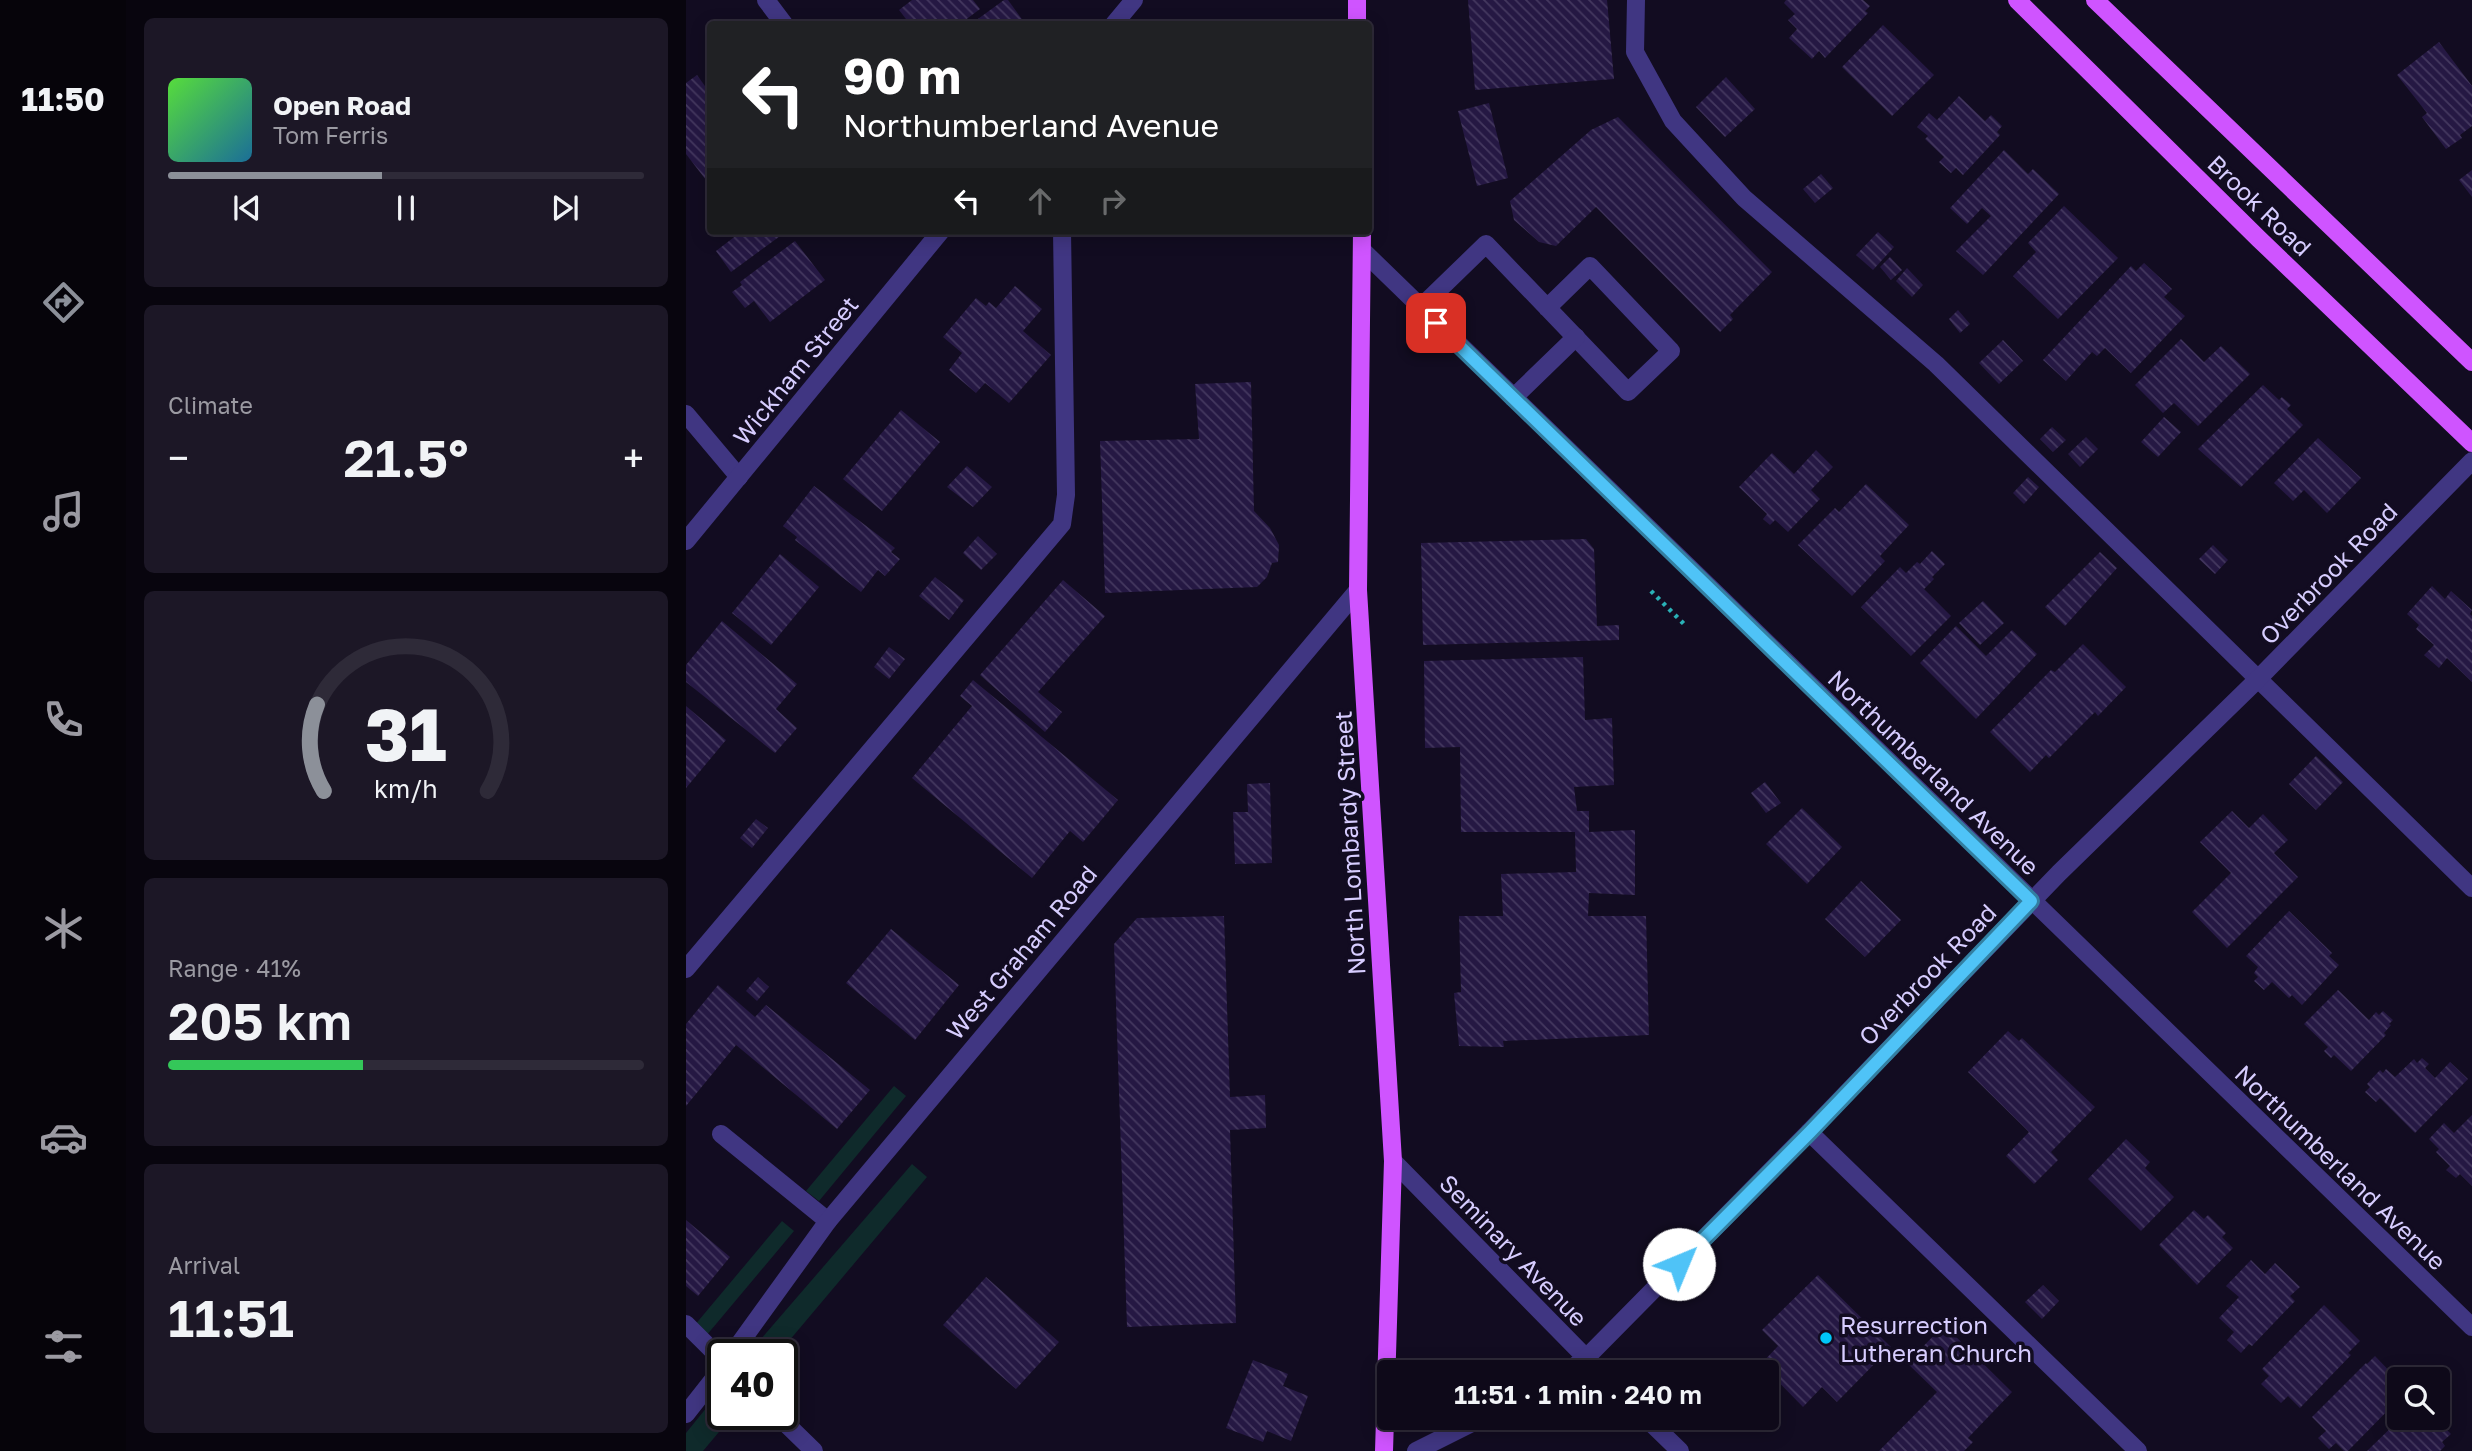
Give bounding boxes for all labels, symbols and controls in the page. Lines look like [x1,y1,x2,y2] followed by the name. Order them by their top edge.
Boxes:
[843,46,961,105] text: 90 m
[728,49,819,140] icon: left
[21,80,105,118] text: 11:50
[273,90,411,121] text: Open Road
[843,106,1219,144] text: Northumberland Avenue
[273,121,388,149] text: Tom Ferris
[2202,149,2318,261] street label: Brook Road
[948,182,986,220] icon: left
[1021,182,1059,220] icon: ahead
[1094,182,1132,220] icon: right
[228,189,266,227] icon: previous
[387,189,425,227] icon: pause
[546,189,584,227] icon: next
[39,278,88,327] icon: directions
[726,290,864,450] street label: Wickham Street
[1406,293,1466,353] pin
[1417,304,1455,342] icon: arrive
[168,391,253,419] text: Climate
[344,426,468,488] text: 21.5°
[168,435,189,480] text: −
[623,435,644,480] text: +
[39,487,88,536] icon: music
[2253,496,2403,650] street label: Overbrook Road
[1822,664,2046,880] street label: Northumberland Avenue
[365,691,447,778] text: 31
[39,695,88,744] icon: phone
[1328,710,1370,976] street label: North Lombardy Street
[374,773,438,804] text: km/h
[940,859,1102,1045] street label: West Graham Road
[1852,897,2002,1051] street label: Overbrook Road
[39,904,88,953] icon: climate
[168,954,301,982] text: Range · 41%
[168,989,352,1051] text: 205 km
[2229,1059,2453,1275] street label: Northumberland Avenue
[39,1113,88,1162] icon: car
[1434,1168,1594,1332] street label: Seminary Avenue
[1642,1227,1716,1301] position arrow
[168,1251,240,1279] text: Arrival
[168,1286,294,1348] text: 11:51
[1840,1310,2032,1367] place label: Resurrection Lutheran Church
[39,1322,88,1371] icon: filters
[1818,1330,1834,1346] marker: Resurrection Lutheran Church
[707,1339,798,1430] speed limit sign: 40
[2387,1367,2450,1430] map controls
[2387,1367,2450,1430] button: search
[1454,1379,1702,1410] text: 11:51 · 1 min · 240 m

